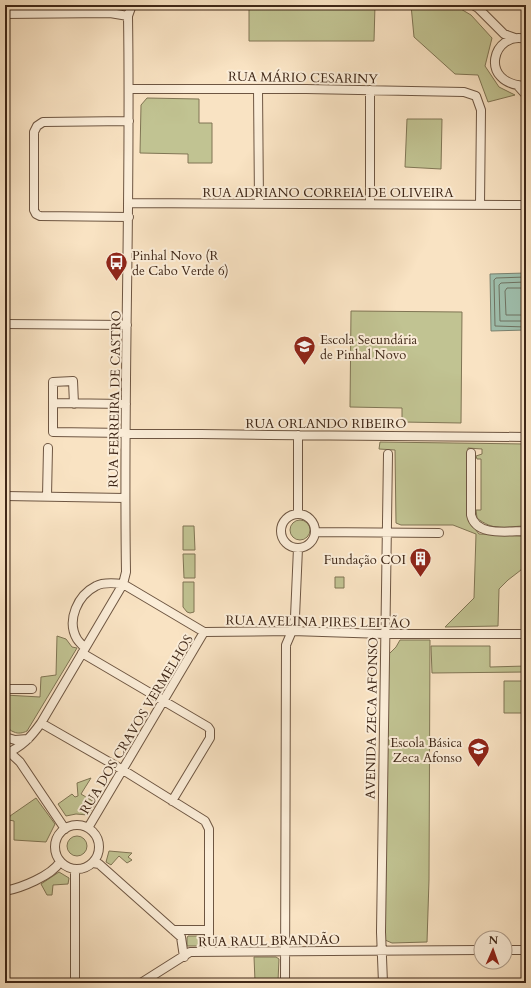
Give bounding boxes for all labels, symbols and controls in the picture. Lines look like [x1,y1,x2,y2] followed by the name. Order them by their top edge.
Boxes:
[228,68,378,88] street label: RUA MÁRIO CESARINY
[203,184,454,202] street label: RUA ADRIANO CORREIA DE OLIVEIRA
[132,247,229,280] place label: Pinhal Novo (R de Cabo Verde 6)
[103,249,129,282] bus stop icon: Pinhal Novo (R de Cabo Verde 6)
[104,310,126,488] street label: RUA FERREIRA DE CASTRO
[320,331,418,364] place label: Escola Secundária de Pinhal Novo
[291,333,317,366] school or university icon: Escola Secundária de Pinhal Novo
[245,415,407,433] street label: RUA ORLANDO RIBEIRO
[408,546,434,579] building icon: Fundação COI
[324,551,406,569] place label: Fundação COI
[225,611,411,633] street label: RUA AVELINA PIRES LEITÃO
[76,631,198,818] street label: RUA DOS CRAVOS VERMELHOS
[362,637,382,799] street label: AVENIDA ZECA AFONSO
[390,734,462,767] place label: Escola Básica Zeca Afonso
[465,736,491,769] school or university icon: Escola Básica Zeca Afonso
[473,930,513,970] north arrow
[198,931,340,951] street label: RUA RAUL BRANDÃO
[488,933,499,948] text: N

